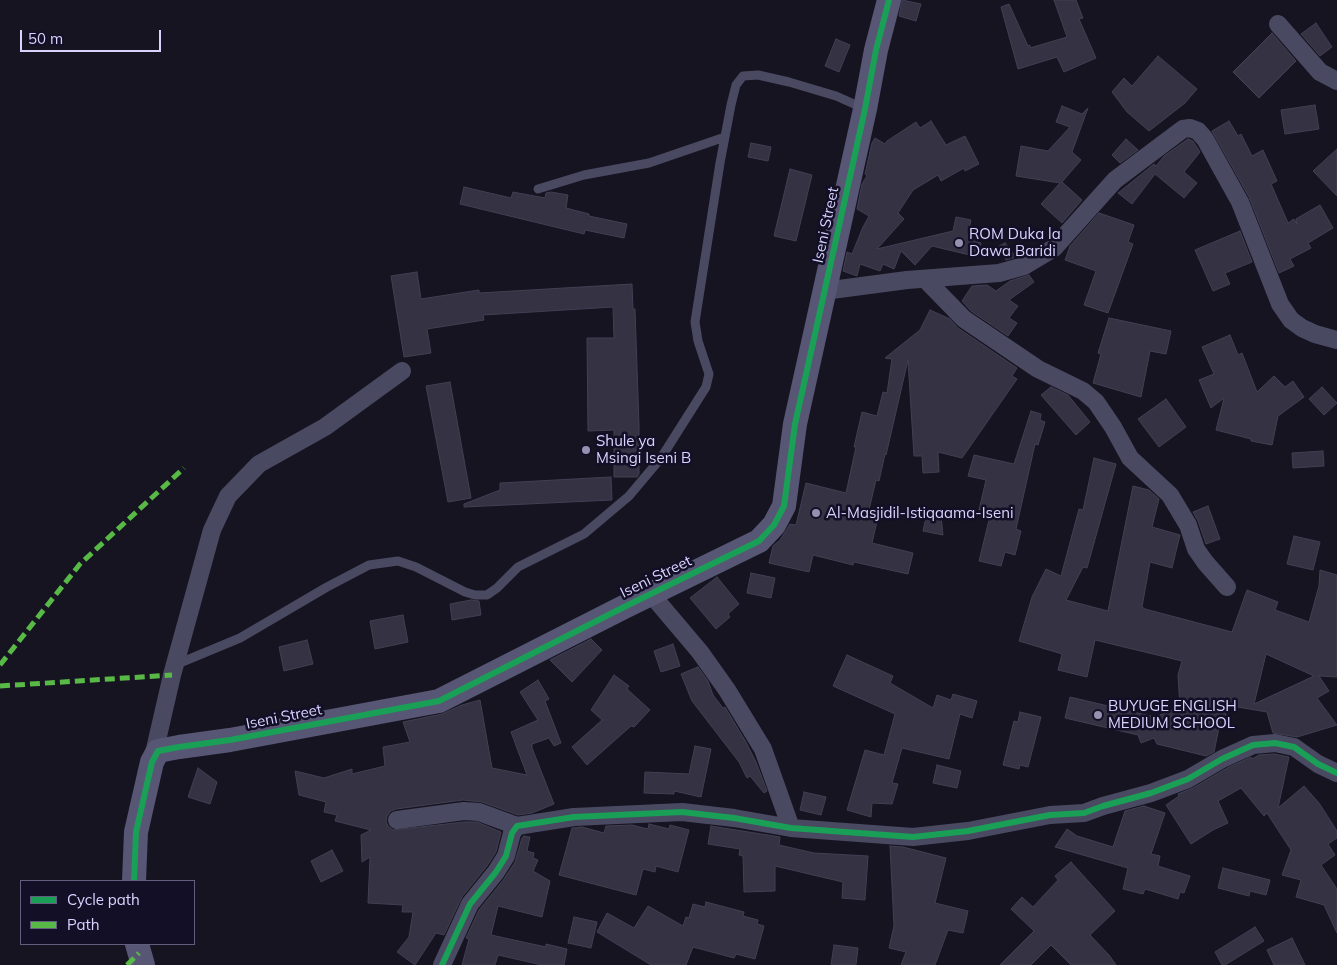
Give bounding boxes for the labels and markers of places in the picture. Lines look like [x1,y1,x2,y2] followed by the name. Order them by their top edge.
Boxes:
[969,225,1061,260] place label: ROM Duka la Dawa Baridi
[953,237,965,249] marker: ROM Duka la Dawa Baridi
[596,432,691,467] place label: Shule ya Msingi Iseni B
[580,444,592,456] marker: Shule ya Msingi Iseni B
[826,504,1014,522] place label: Al-Masjidil-Istiqaama-Iseni
[810,507,822,519] marker: Al-Masjidil-Istiqaama-Iseni
[1108,697,1237,732] place label: BUYUGE ENGLISH MEDIUM SCHOOL
[1092,709,1104,721] marker: BUYUGE ENGLISH MEDIUM SCHOOL

